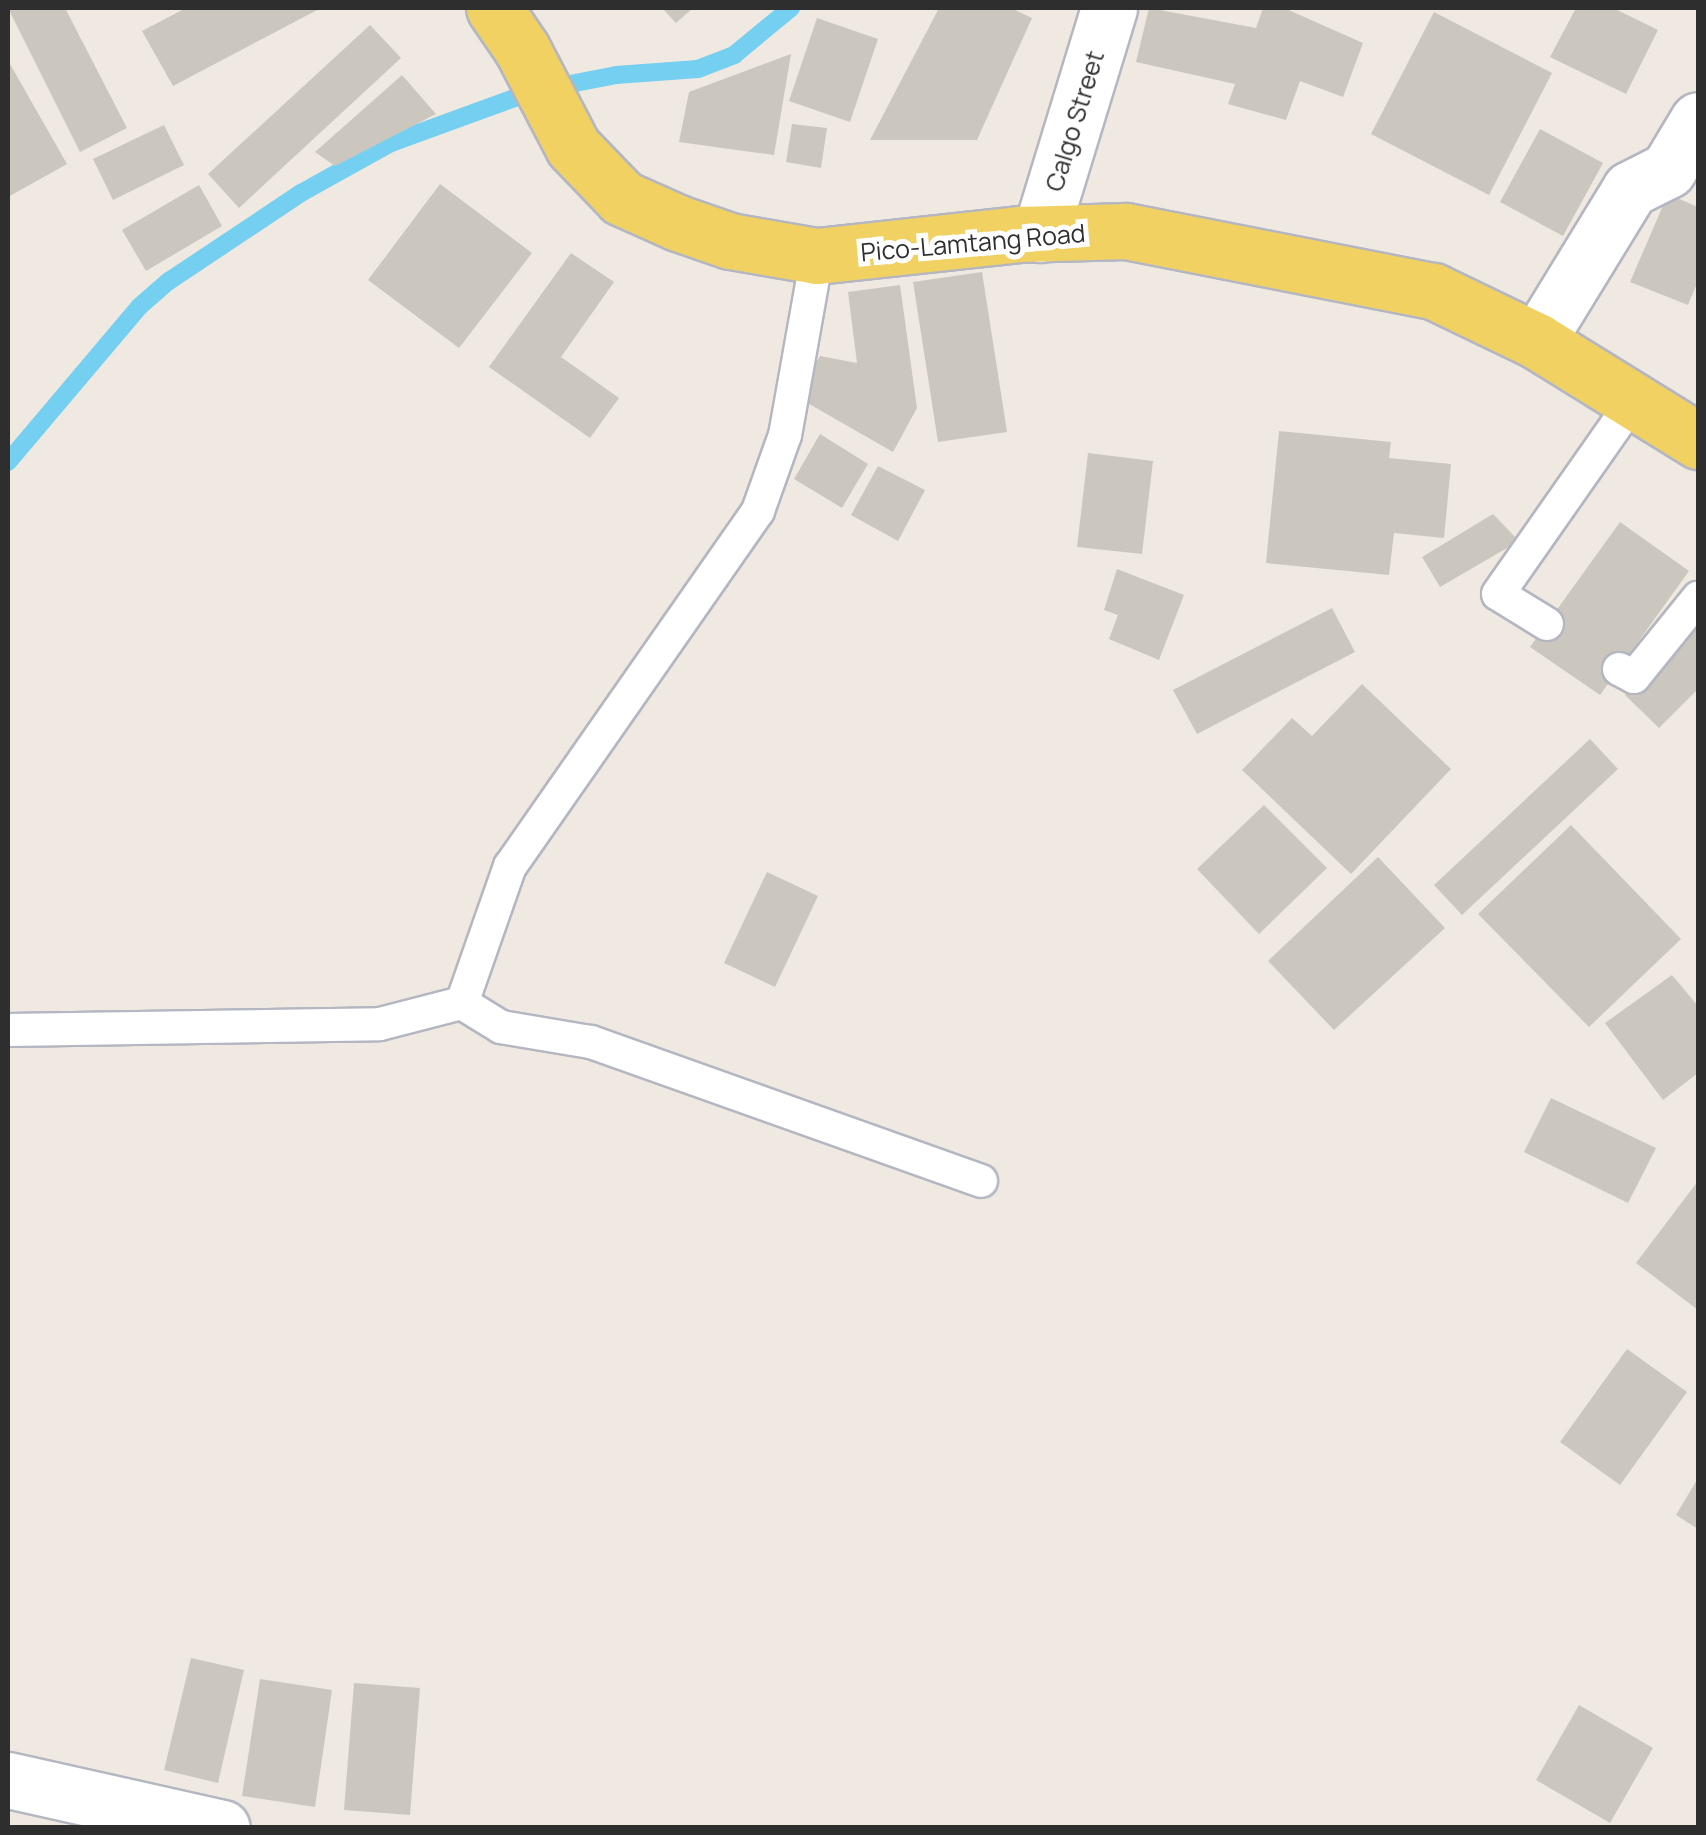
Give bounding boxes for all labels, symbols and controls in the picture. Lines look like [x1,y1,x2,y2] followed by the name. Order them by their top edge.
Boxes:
[1039,47,1111,195] street label: Calgo Street
[859,218,1087,268] street label: Pico-Lamtang Road

